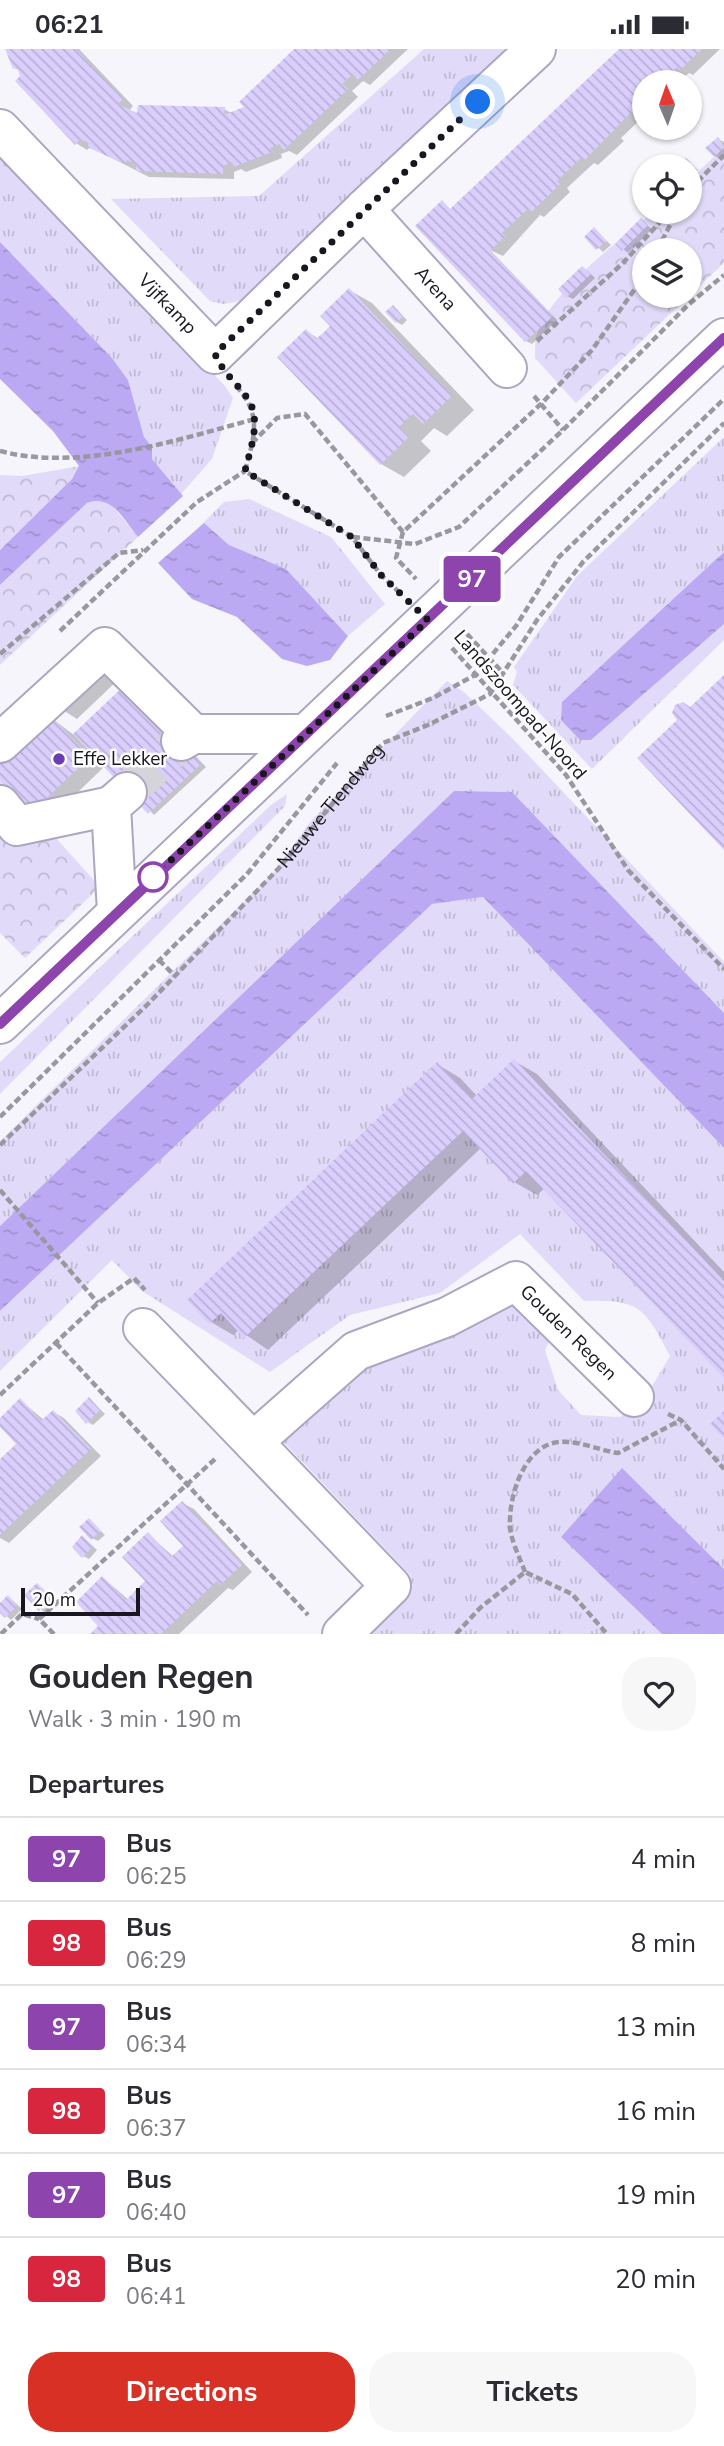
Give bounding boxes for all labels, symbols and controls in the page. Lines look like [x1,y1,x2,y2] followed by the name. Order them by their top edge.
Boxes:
[35,7,104,42] text: 06:21
[632,70,702,140] north arrow
[632,70,702,308] map controls
[460,84,495,119] your location
[632,154,702,224] button: locate
[632,238,702,308] button: layers
[409,261,462,316] street label: Arena
[131,267,203,340] street label: Vijfkamp
[440,556,504,602] line badge: 97
[458,563,486,595] text: 97
[448,625,592,785] street label: Landszoompad-Noord
[271,738,390,874] street label: Nieuwe Tiendweg
[73,746,167,772] place label: Effe Lekker
[51,751,67,767] marker: Effe Lekker
[138,862,168,892] unlabelled marker
[514,1279,623,1386] street label: Gouden Regen
[21,1585,140,1617] scale bar
[32,1587,76,1613] text: 20 m
[28,1655,254,1700] text: Gouden Regen
[622,1657,696,1731] button: heart
[28,1704,241,1735] text: Walk · 3 min · 190 m
[28,1767,164,1802] text: Departures
[126,1826,172,1861] text: Bus
[631,1842,696,1877] text: 4 min
[52,1843,81,1875] text: 97
[126,1861,186,1892] text: 06:25
[126,1910,172,1945] text: Bus
[631,1926,696,1961] text: 8 min
[52,1927,81,1959] text: 98
[126,1945,186,1976] text: 06:29
[126,1994,172,2029] text: Bus
[615,2010,696,2045] text: 13 min
[52,2011,81,2043] text: 97
[126,2029,186,2060] text: 06:34
[126,2078,172,2113] text: Bus
[615,2094,696,2129] text: 16 min
[52,2095,81,2127] text: 98
[126,2113,186,2144] text: 06:37
[126,2162,172,2197] text: Bus
[615,2178,696,2213] text: 19 min
[52,2179,81,2211] text: 97
[126,2197,186,2228] text: 06:40
[126,2246,172,2281] text: Bus
[615,2262,696,2297] text: 20 min
[52,2263,81,2295] text: 98
[126,2281,186,2312] text: 06:41
[28,2352,355,2432] button: Directions
[369,2352,696,2432] button: Tickets

